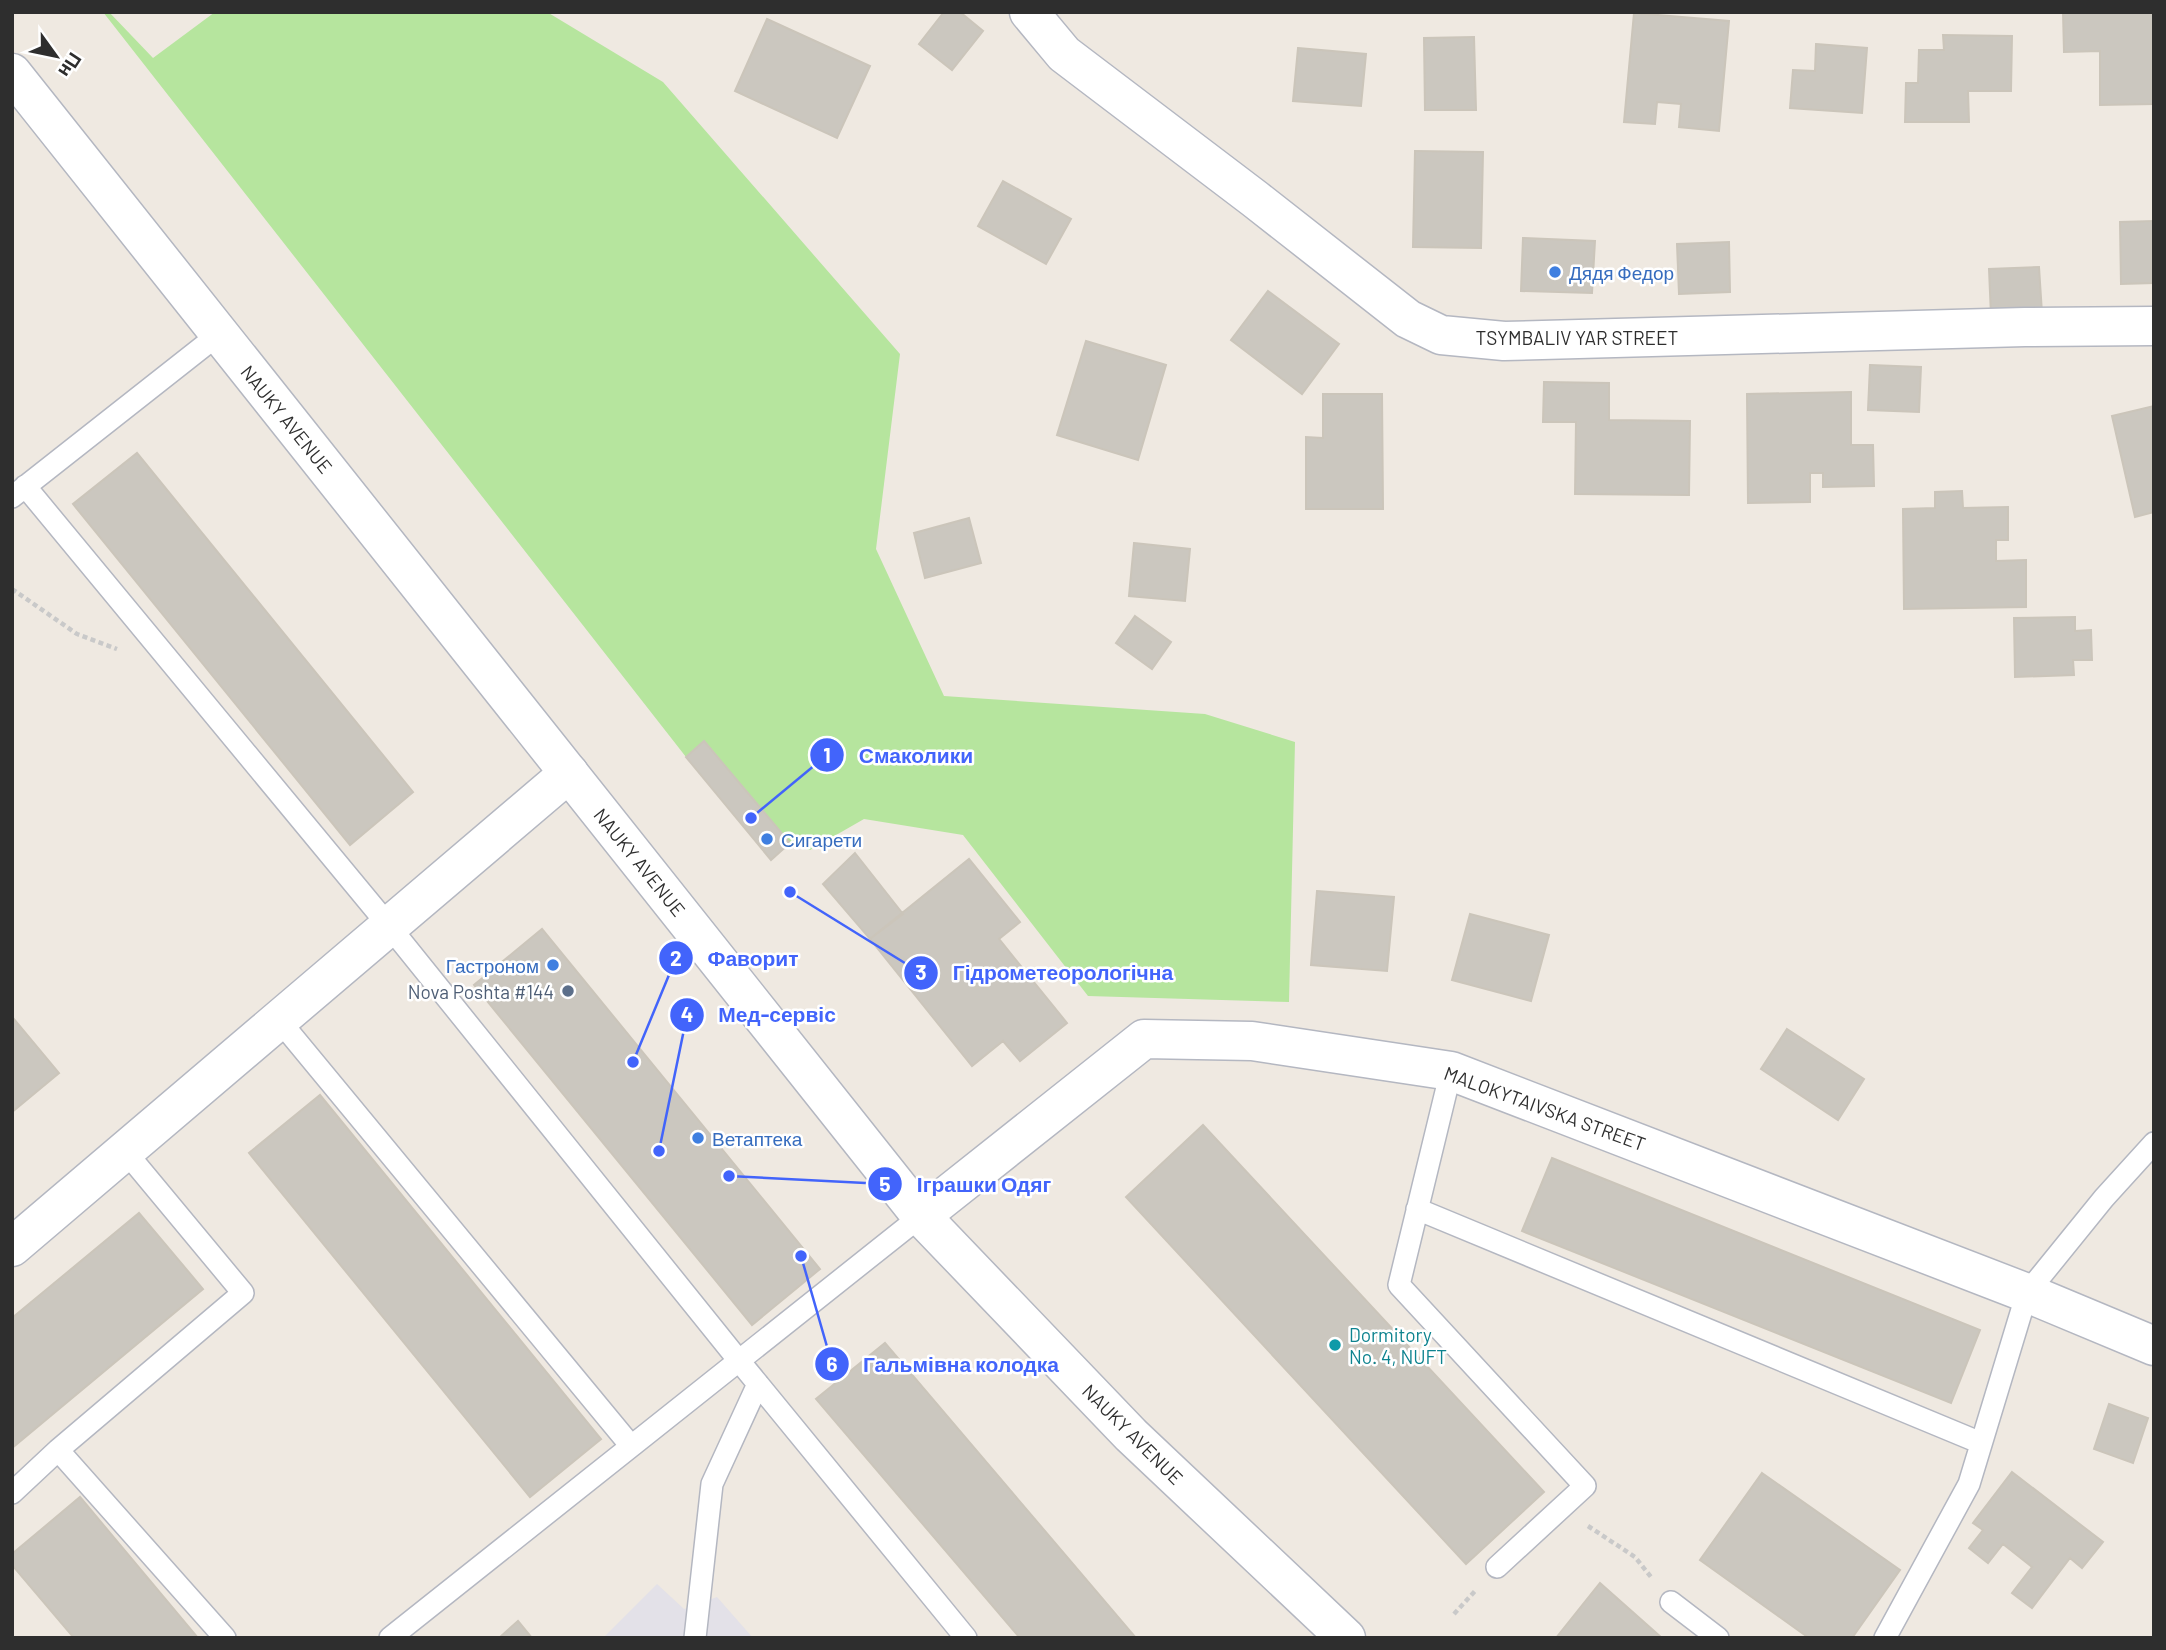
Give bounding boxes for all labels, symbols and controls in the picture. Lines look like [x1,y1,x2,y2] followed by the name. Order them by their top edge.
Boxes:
[21,21,91,91] north arrow
[54,49,87,82] text: Пн
[1569,261,1674,284] place label: Дядя Федор
[1547,264,1563,280] marker: Дядя Федор
[1476,326,1678,349] street label: TSYMBALIV YAR STREET
[236,360,338,478] street label: NAUKY AVENUE
[809,734,987,776] callout: Смаколики
[823,742,831,767] text: 1
[859,742,973,767] text: Смаколики
[589,803,691,921] street label: NAUKY AVENUE
[781,828,862,851] place label: Сигарети
[759,831,775,847] marker: Сигарети
[659,937,813,979] callout: Фаворит
[670,945,682,970] text: 2
[707,945,799,970] text: Фаворит
[904,952,1187,994] callout: Гідрометеорологічна
[446,954,539,977] place label: Гастроном
[545,957,561,973] marker: Гастроном
[915,959,927,984] text: 3
[953,959,1173,984] text: Гідрометеорологічна
[408,980,554,1003] place label: Nova Poshta #144
[560,983,576,999] marker: Nova Poshta #144
[669,994,850,1036] callout: Мед-сервіс
[681,1001,693,1026] text: 4
[718,1001,836,1026] text: Мед-сервіс
[1441,1061,1649,1155] street label: MALOKYTAIVSKA STREET
[712,1127,803,1150] place label: Ветаптека
[690,1130,706,1146] marker: Ветаптека
[868,1163,1065,1205] callout: Іграшки Одяг
[879,1171,891,1196] text: 5
[917,1171,1051,1196] text: Іграшки Одяг
[1349,1323,1447,1368] place label: Dormitory No. 4, NUFT
[1327,1337,1343,1353] marker: Dormitory No. 4, NUFT
[814,1343,1073,1385] callout: Гальмівна колодка
[826,1351,838,1376] text: 6
[863,1351,1059,1376] text: Гальмівна колодка
[1078,1379,1188,1489] street label: NAUKY AVENUE

